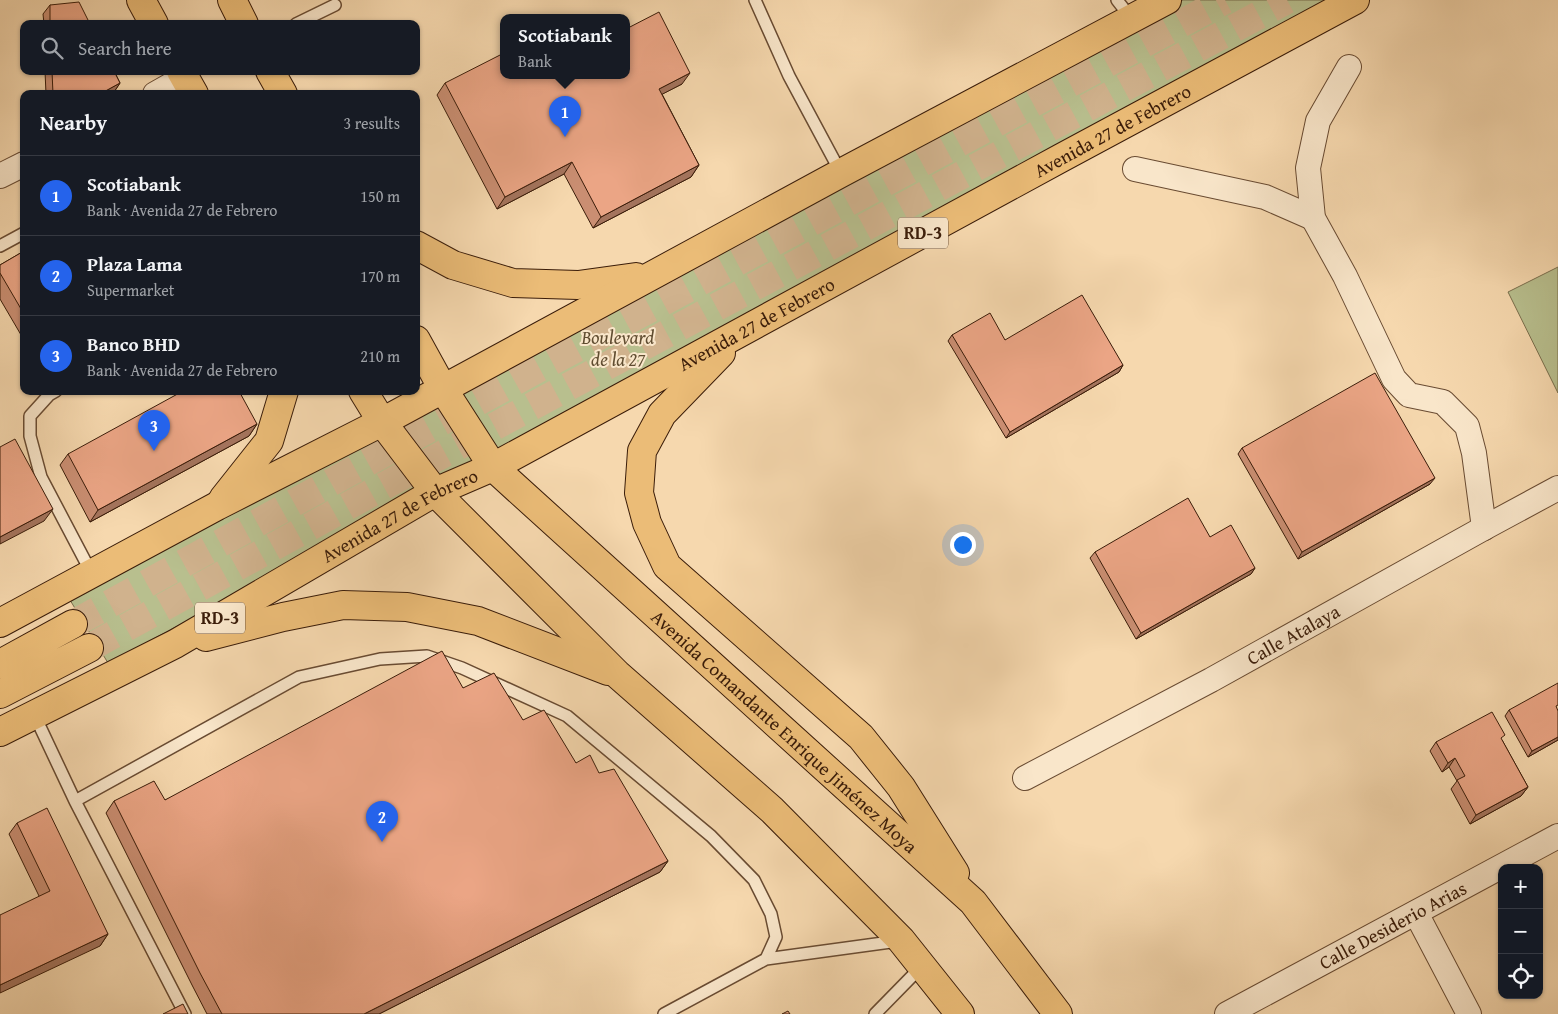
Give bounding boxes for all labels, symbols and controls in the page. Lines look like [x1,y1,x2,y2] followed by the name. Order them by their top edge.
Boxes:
[500,14,630,79] popup
[20,20,420,75] search box
[518,21,612,49] text: Scotiabank
[38,34,66,62] icon: search
[78,34,172,62] text: Search here
[518,49,552,73] text: Bank
[1029,77,1196,184] street label: Avenida 27 de Febrero
[549,96,581,137] pin: 1
[40,107,107,138] text: Nearby
[343,111,400,135] text: 3 results
[87,170,181,198] text: Scotiabank
[52,184,60,208] text: 1
[360,184,400,208] text: 150 m
[87,198,277,222] text: Bank · Avenida 27 de Febrero
[898,218,948,248] road number: RD-3
[87,250,182,278] text: Plaza Lama
[52,264,60,288] text: 2
[360,264,400,288] text: 170 m
[673,270,840,378] street label: Avenida 27 de Febrero
[87,278,174,302] text: Supermarket
[581,323,655,373] park label: Boulevard de la 27
[87,330,180,358] text: Banco BHD
[52,344,60,368] text: 3
[360,344,400,368] text: 210 m
[87,358,277,382] text: Bank · Avenida 27 de Febrero
[138,410,170,451] pin: 3
[316,461,482,569] street label: Avenida 27 de Febrero
[950,532,976,558] your location
[1241,597,1345,672] street label: Calle Atalaya
[195,602,245,634] road number: RD-3
[645,603,924,859] street label: Avenida Comandante Enrique Jiménez Moya
[366,801,398,842] pin: 2
[1498,864,1543,999] map controls
[1498,864,1543,909] button: +
[1314,874,1471,976] street label: Calle Desiderio Arias
[1498,909,1543,954] button: −
[1498,954,1543,999] button: locate

